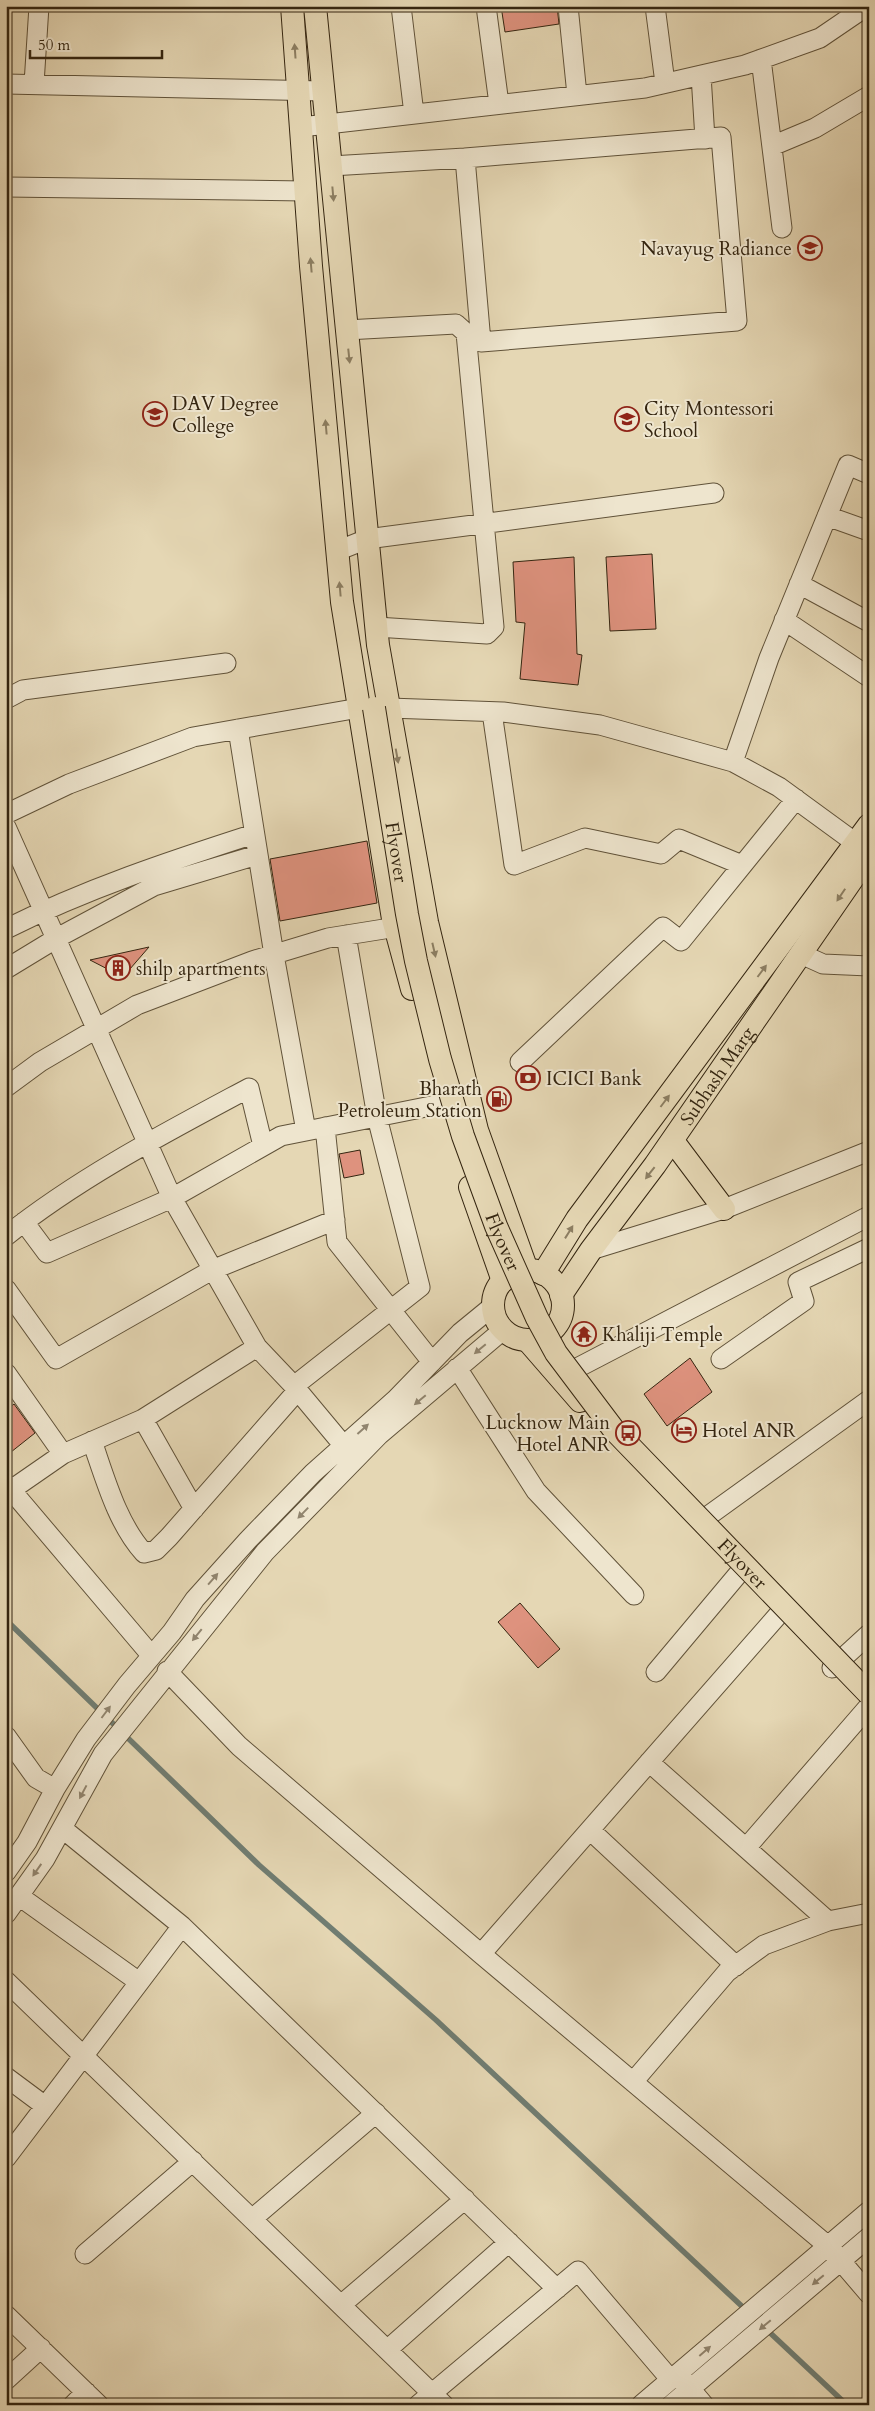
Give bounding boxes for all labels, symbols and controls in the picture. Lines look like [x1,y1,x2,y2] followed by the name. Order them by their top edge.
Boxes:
[30,28,162,60] scale bar
[38,35,70,55] text: 50 m
[291,43,299,59] one-way arrow
[329,186,337,202] one-way arrow
[797,235,823,261] school or university icon: Navayug Radiance
[640,236,792,262] place label: Navayug Radiance
[307,257,315,273] one-way arrow
[345,348,353,364] one-way arrow
[172,391,279,439] place label: DAV Degree College
[644,396,774,444] place label: City Montessori School
[142,401,168,427] school or university icon: DAV Degree College
[614,406,640,432] school or university icon: City Montessori School
[321,419,329,435] one-way arrow
[336,581,344,597] one-way arrow
[394,748,402,764] one-way arrow
[378,820,414,885] street label: Flyover
[836,888,846,902] one-way arrow
[430,943,438,958] one-way arrow
[105,955,131,981] building icon: shilp apartments
[136,956,266,982] place label: shilp apartments
[756,965,767,978] one-way arrow
[674,1022,761,1131] street label: Subhash Marg
[515,1065,541,1091] bank icon: ICICI Bank
[546,1066,643,1092] place label: ICICI Bank
[338,1076,483,1124] place label: Bharath Petroleum Station
[486,1086,512,1112] fuel station icon: Bharath Petroleum Station
[659,1095,670,1108] one-way arrow
[644,1166,655,1179] one-way arrow
[478,1209,527,1276] street label: Flyover
[564,1226,573,1239] one-way arrow
[571,1321,597,1347] temple icon: Khaliji Temple
[602,1322,723,1348] place label: Khaliji Temple
[474,1343,486,1354] one-way arrow
[414,1394,426,1405] one-way arrow
[486,1410,611,1458] place label: Lucknow Main Hotel ANR
[671,1417,697,1443] hotel icon: Hotel ANR
[702,1418,796,1444] place label: Hotel ANR
[615,1420,641,1446] bus stop icon: Lucknow Main Hotel ANR
[356,1423,368,1435] one-way arrow
[297,1506,309,1518] one-way arrow
[712,1533,773,1595] street label: Flyover
[207,1573,218,1586] one-way arrow
[191,1628,202,1641] one-way arrow
[101,1706,112,1719] one-way arrow
[78,1785,87,1798] one-way arrow
[32,1864,42,1877] one-way arrow
[813,2274,825,2286] one-way arrow
[759,2319,771,2330] one-way arrow
[698,2345,711,2356] one-way arrow

